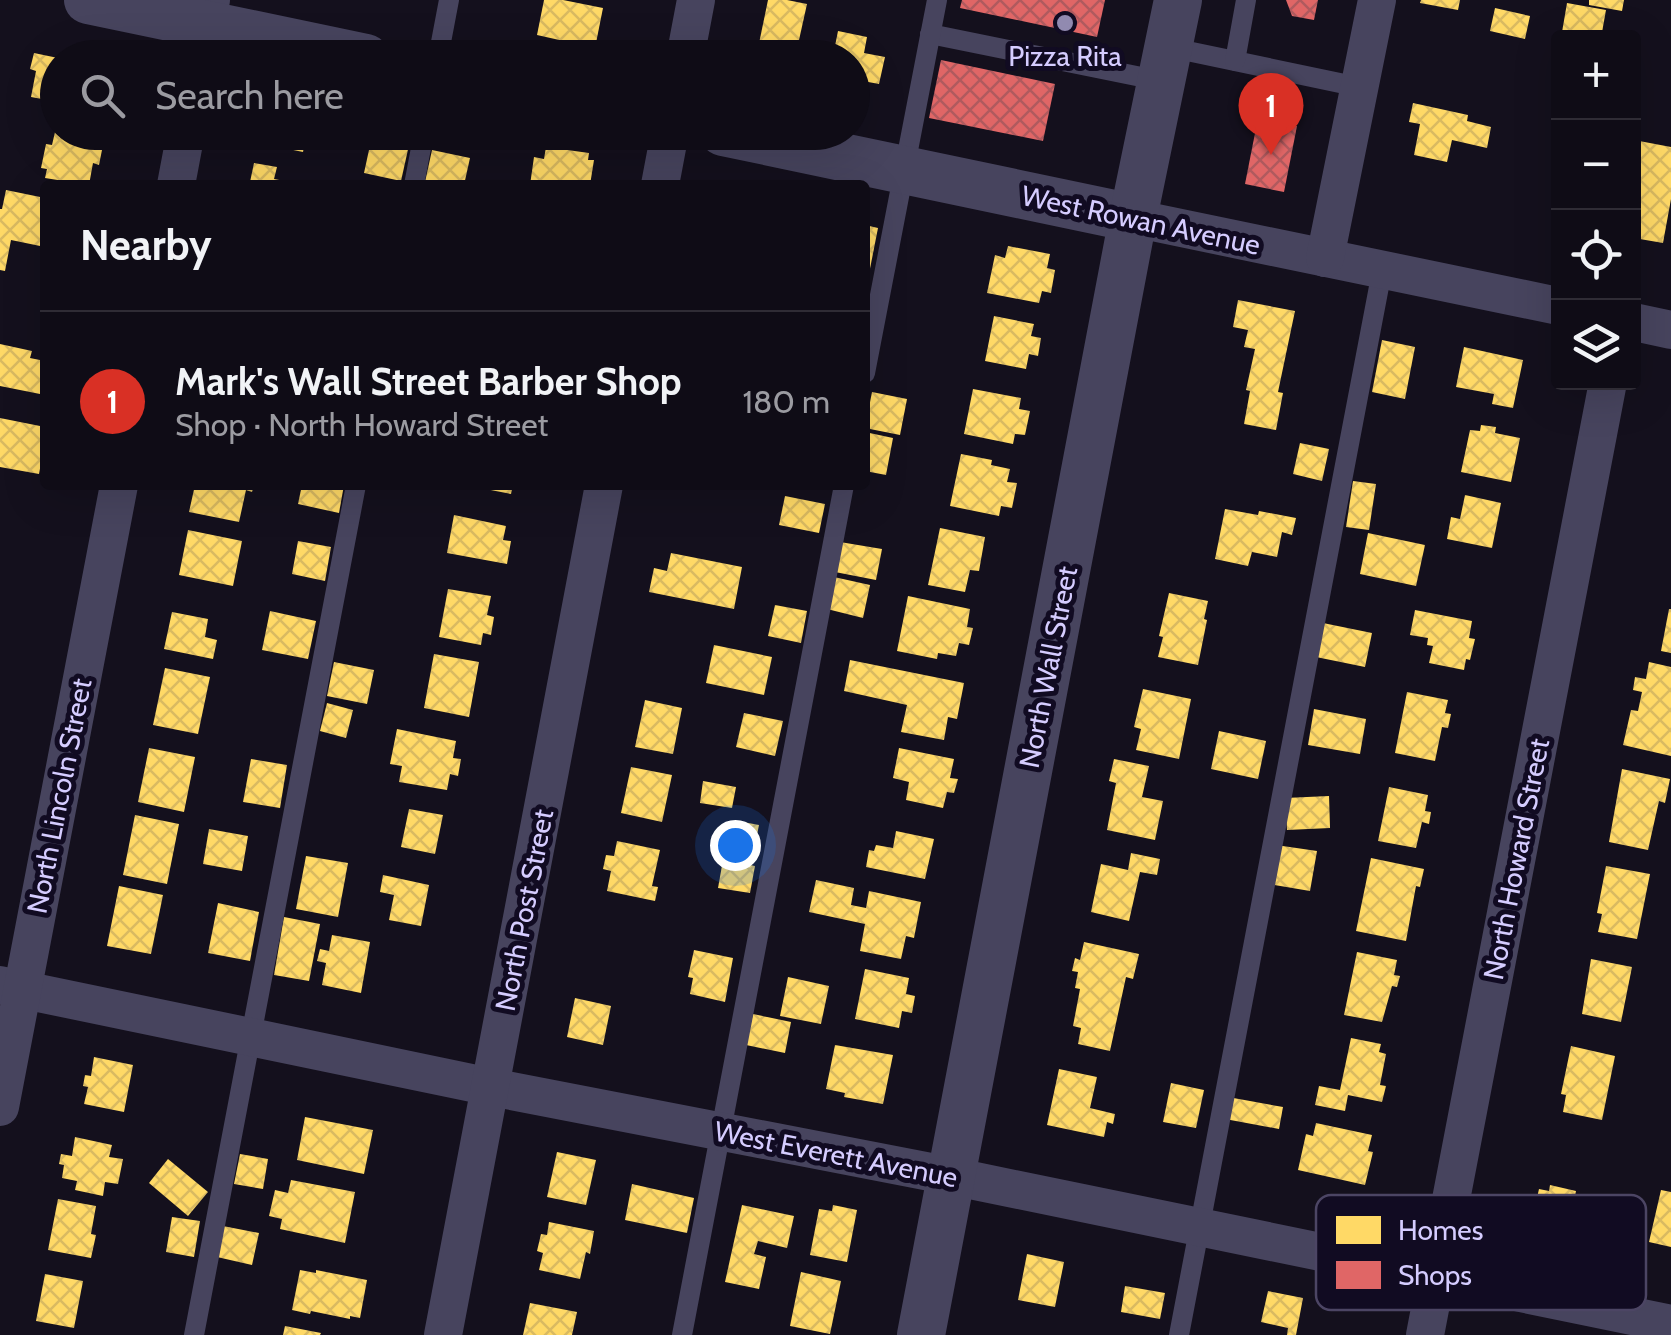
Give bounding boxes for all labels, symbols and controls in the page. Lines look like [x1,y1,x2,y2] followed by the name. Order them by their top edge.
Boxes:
[1054,12,1076,34] marker: Pizza Rita
[1551,30,1641,390] map controls
[1551,30,1641,120] button: +
[1008,39,1122,73] place label: Pizza Rita
[40,40,870,150] search box
[75,68,130,123] icon: search
[155,72,344,119] text: Search here
[1238,72,1304,155] pin: 1
[1551,120,1641,210] button: −
[1019,178,1263,262] street label: West Rowan Avenue
[1551,210,1641,300] button: locate
[80,219,212,271] text: Nearby
[1551,300,1641,390] button: layers
[175,358,682,405] text: Mark's Wall Street Barber Shop
[107,382,118,421] text: 1
[743,382,830,421] text: 180 m
[175,405,548,444] text: Shop · North Howard Street
[1012,563,1084,771] street label: North Wall Street
[20,676,98,916] street label: North Lincoln Street
[1476,735,1556,983] street label: North Howard Street
[488,806,560,1014] street label: North Post Street
[710,820,761,871] your location
[712,1114,960,1194] street label: West Everett Avenue
[1316,1195,1646,1310] legend
[1398,1213,1483,1247] text: Homes
[1398,1258,1472,1292] text: Shops

